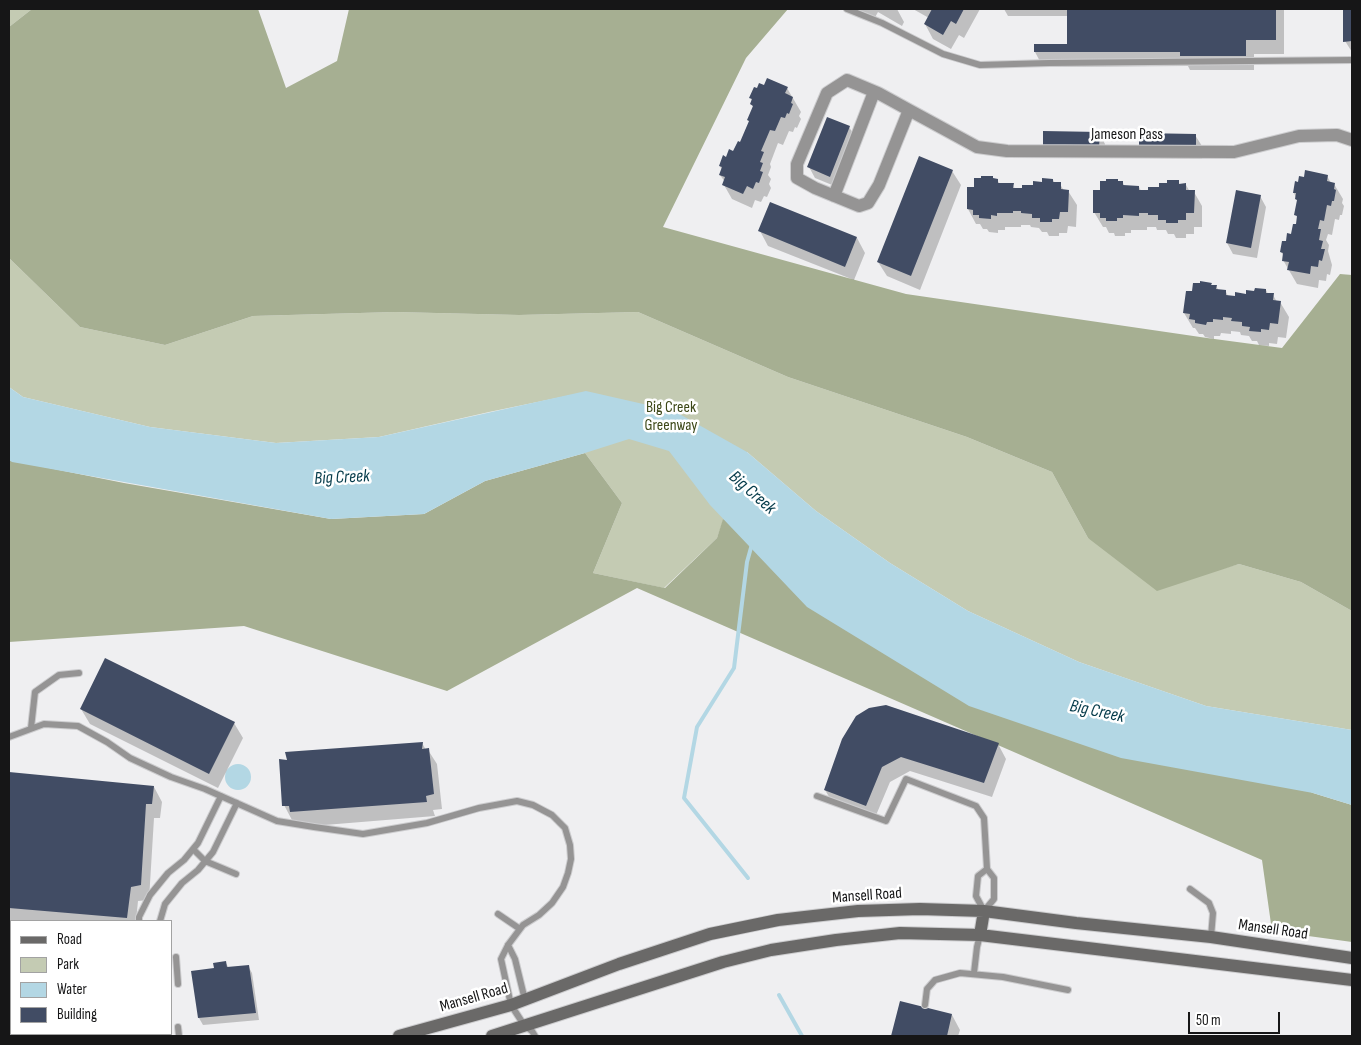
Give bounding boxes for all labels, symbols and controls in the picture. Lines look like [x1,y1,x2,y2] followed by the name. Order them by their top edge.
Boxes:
[1091,125,1163,145] street label: Jameson Pass
[644,398,698,436] park label: Big Creek Greenway
[314,466,370,490] water label: Big Creek
[724,467,780,519] water label: Big Creek
[1068,696,1126,728] water label: Big Creek
[831,884,903,908] street label: Mansell Road
[1237,916,1309,944] street label: Mansell Road
[10,920,172,1035] legend
[57,930,82,949] text: Road
[57,955,79,974] text: Park
[438,979,510,1017] street label: Mansell Road
[57,980,87,999] text: Water
[1191,1002,1284,1034] scale bar
[57,1005,97,1024] text: Building
[1196,1011,1221,1030] text: 50 m

